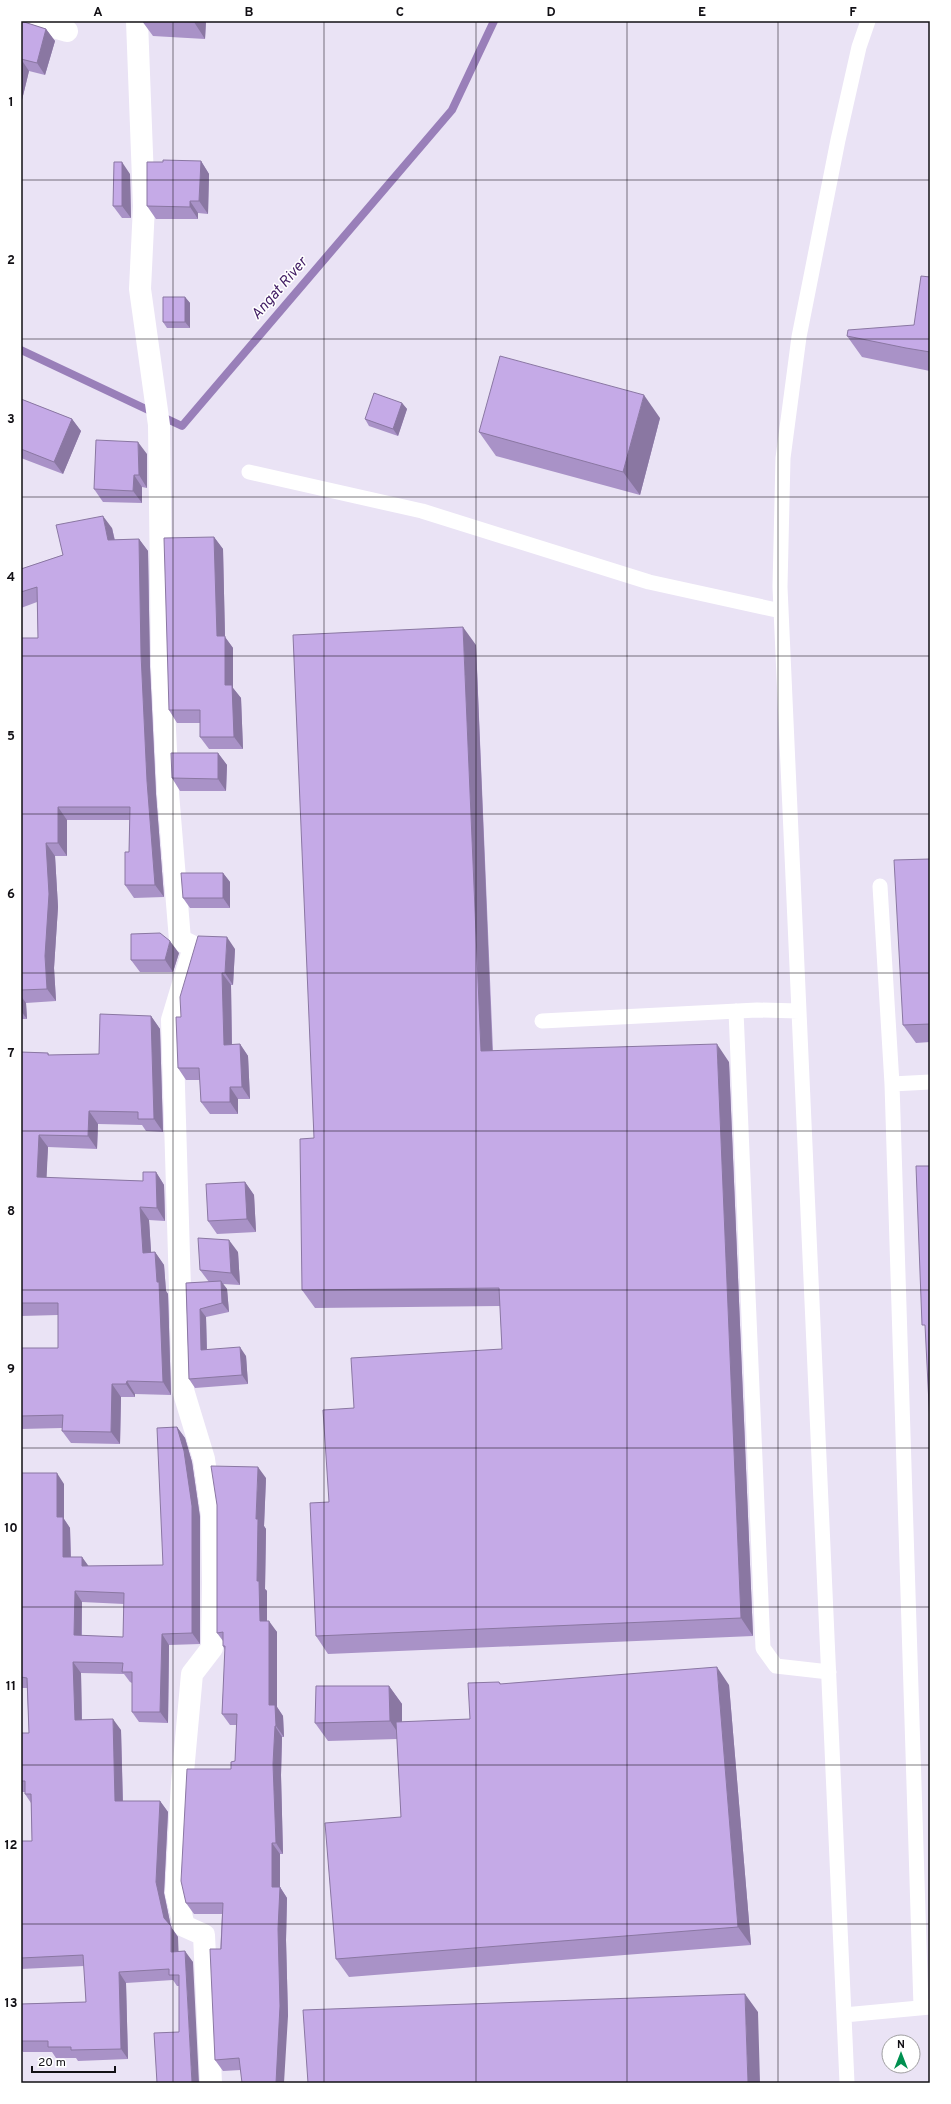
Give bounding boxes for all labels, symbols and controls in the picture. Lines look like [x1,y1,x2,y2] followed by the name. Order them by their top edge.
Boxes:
[93,5,103,21] text: A
[245,5,254,21] text: B
[396,5,404,21] text: C
[546,5,556,21] text: D
[698,5,706,21] text: E
[849,5,857,21] text: F
[8,95,14,111] text: 1
[7,253,15,269] text: 2
[248,253,313,324] water label: Angat River
[7,412,15,428] text: 3
[7,570,15,586] text: 4
[7,729,15,745] text: 5
[7,887,15,903] text: 6
[8,1046,15,1062] text: 7
[7,1204,15,1220] text: 8
[7,1362,15,1378] text: 9
[4,1521,18,1537] text: 10
[6,1679,16,1695] text: 11
[4,1838,18,1854] text: 12
[5,1996,18,2012] text: 13
[881,2034,921,2074] north arrow
[897,2038,905,2052] text: N
[32,2048,115,2074] scale bar
[38,2055,66,2071] text: 20 m

